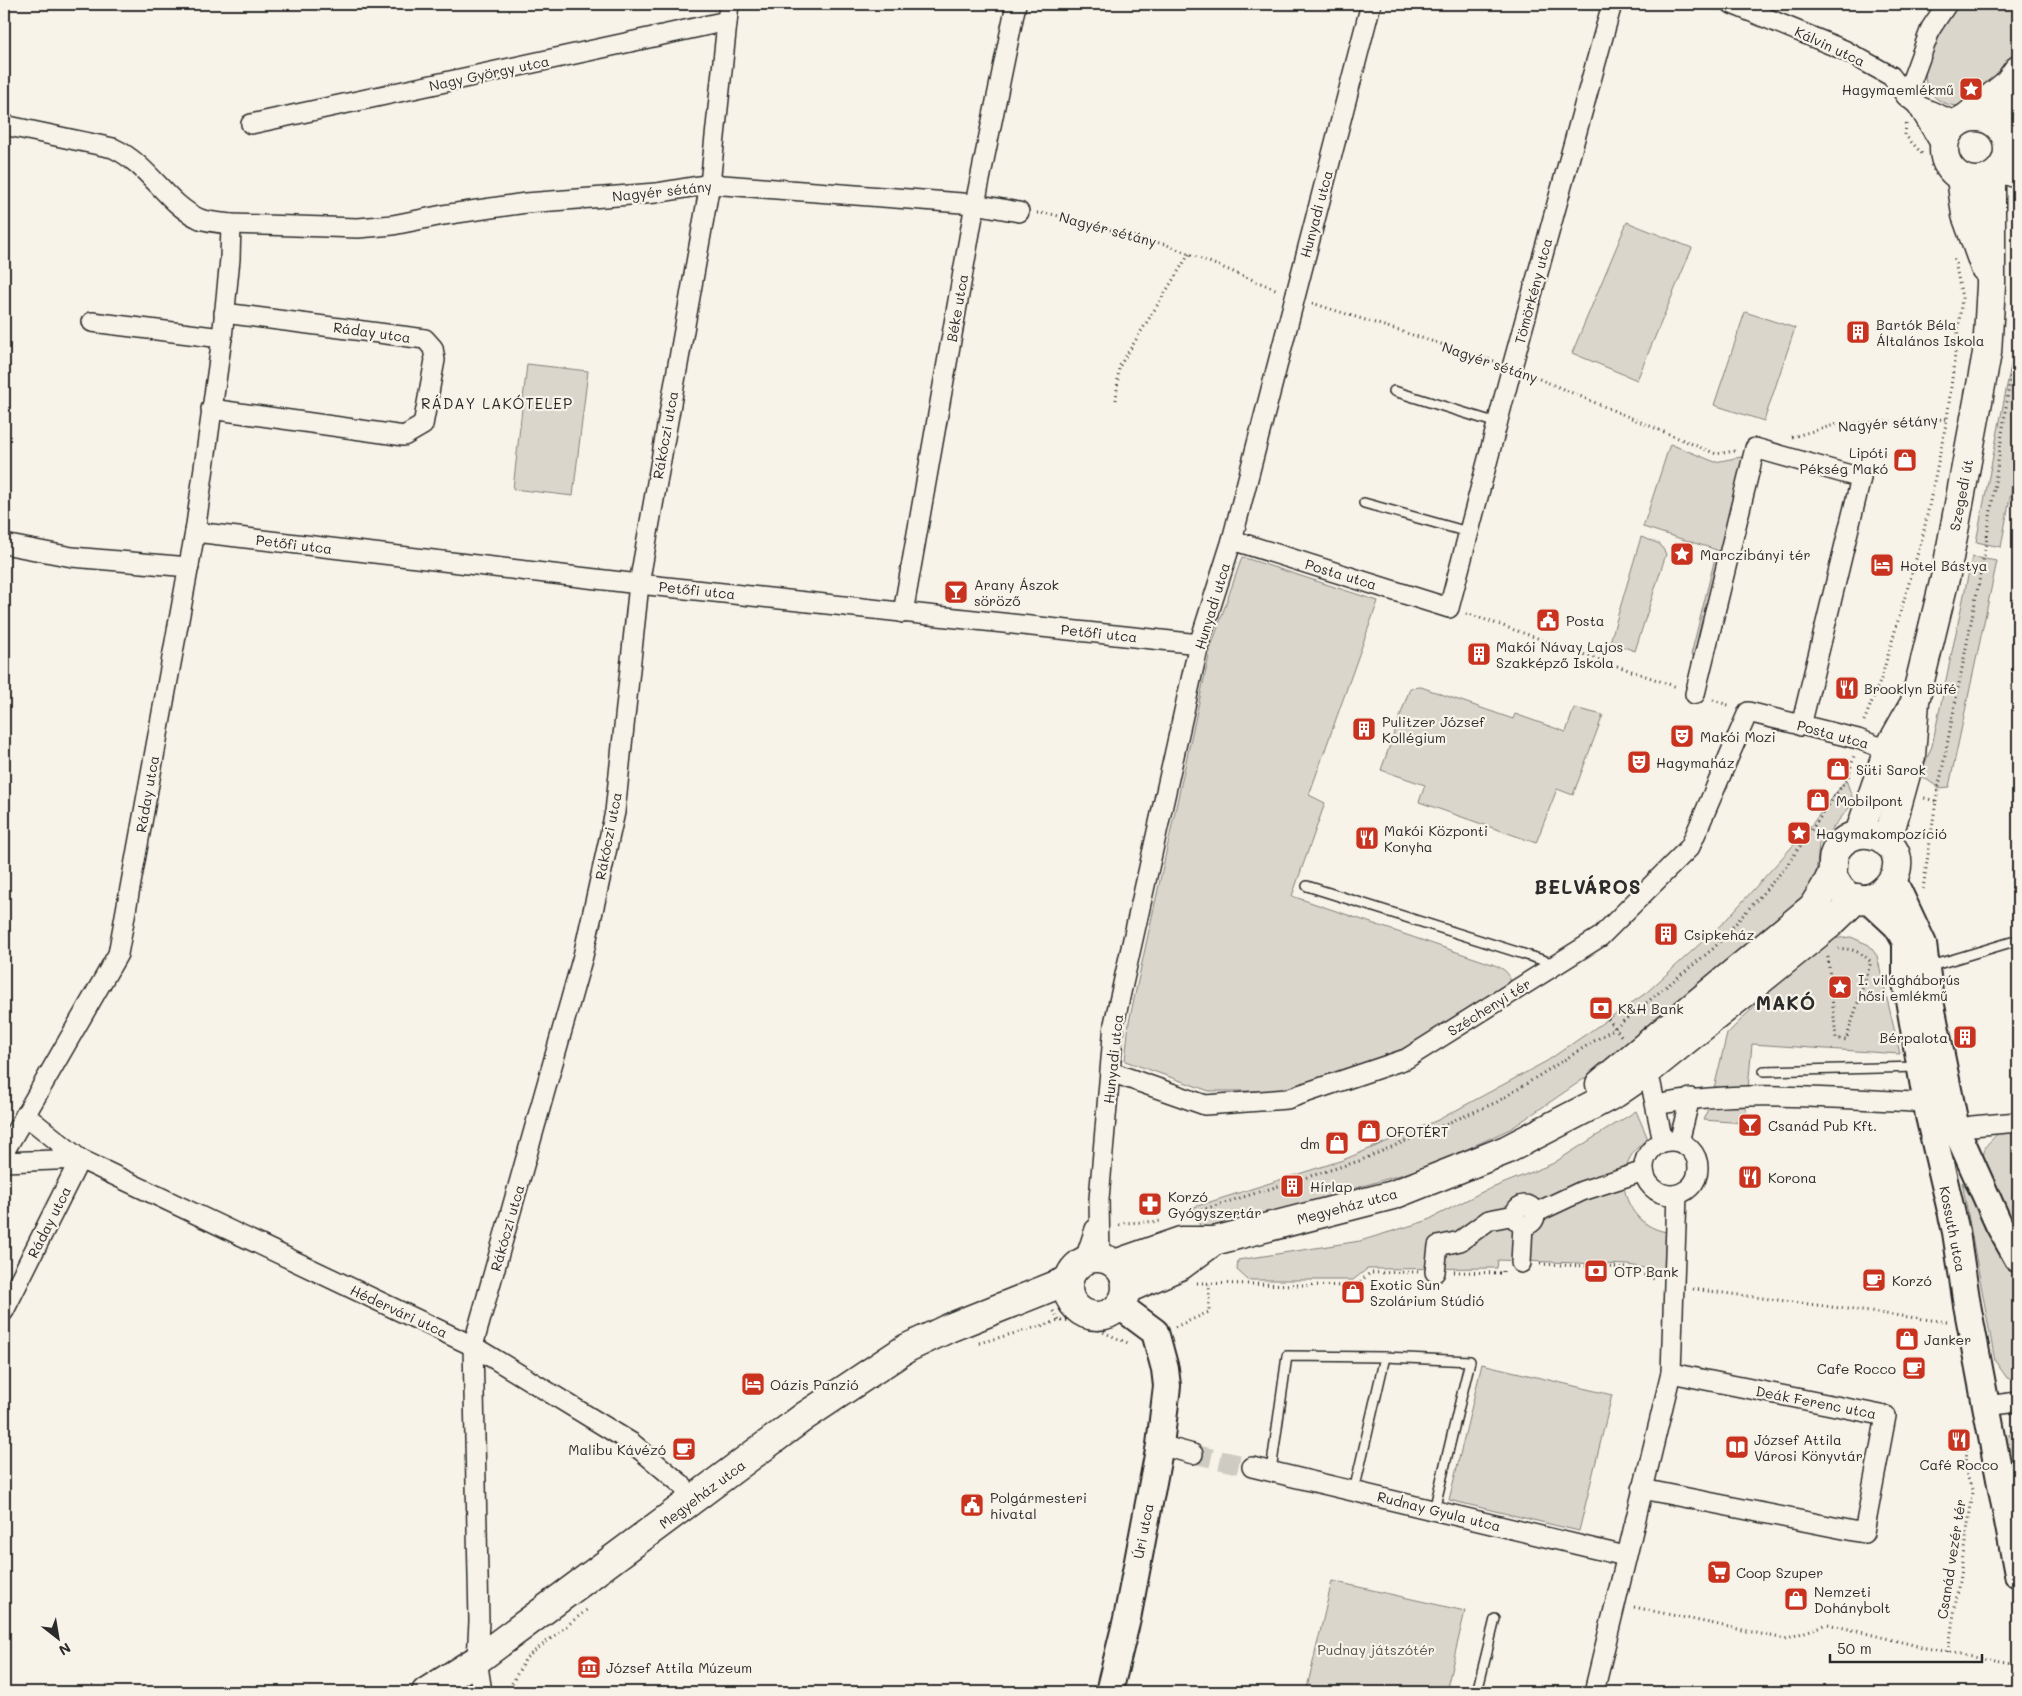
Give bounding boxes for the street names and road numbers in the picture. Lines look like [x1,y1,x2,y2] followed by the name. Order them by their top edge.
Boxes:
[1792,21,1868,71] street label: Kálvin utca
[427,51,551,95] street label: Nagy György utca
[1295,168,1337,260] street label: Hunyadi utca
[611,176,713,206] street label: Nagyér sétány
[1057,207,1159,251] street label: Nagyér sétány
[1510,236,1556,346] street label: Tömörkény utca
[942,273,972,343] street label: Béke utca
[332,317,412,347] street label: Ráday utca
[1440,337,1540,387] street label: Nagyér sétány
[648,390,682,480] street label: Rákóczi utca
[1837,410,1939,436] street label: Nagyér sétány
[1945,458,1977,532] street label: Szegedi út
[255,530,333,558] street label: Petőfi utca
[1303,554,1379,594] street label: Posta utca
[1190,560,1234,652] street label: Hunyadi utca
[658,577,736,603] street label: Petőfi utca
[1060,620,1138,646] street label: Petőfi utca
[1795,715,1871,753] street label: Posta utca
[131,754,163,834] street label: Ráday utca
[590,791,626,881] street label: Rákóczi utca
[1444,974,1534,1040] street label: Széchenyi tér
[1099,1013,1127,1105] street label: Hunyadi utca
[23,1183,75,1261] street label: Ráday utca
[486,1183,528,1273] street label: Rákóczi utca
[1295,1183,1399,1229] street label: Megyeház utca
[1935,1184,1971,1274] street label: Kossuth utca
[347,1280,451,1342] street label: Hédervári utca
[1754,1381,1878,1423] street label: Deák Ferenc utca
[655,1455,749,1533] street label: Megyeház utca
[1375,1486,1503,1536] street label: Rudnay Gyula utca
[1932,1498,1970,1620] street label: Csanád vezér tér
[1128,1502,1158,1560] street label: Úri utca

